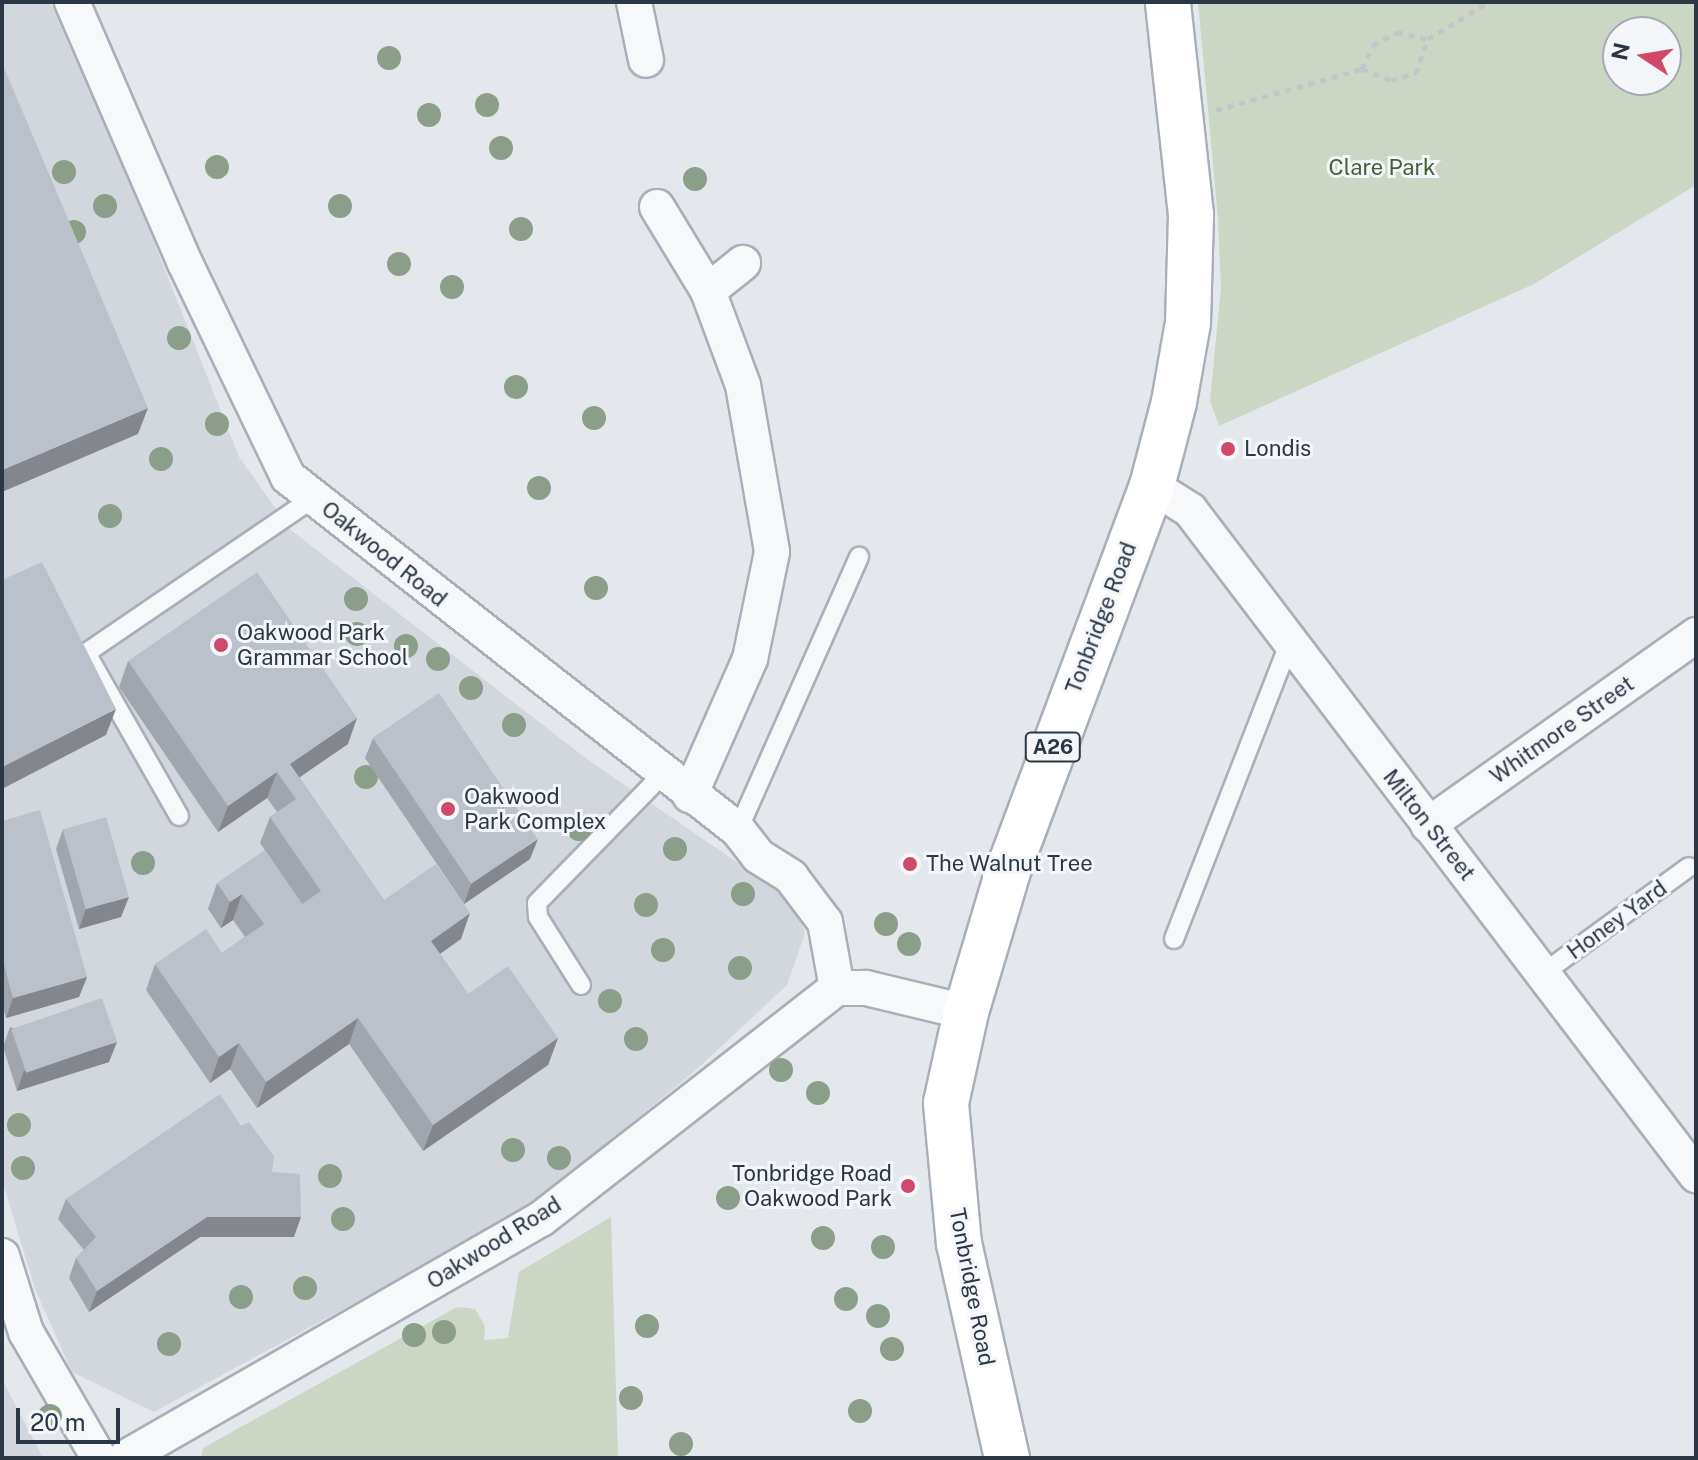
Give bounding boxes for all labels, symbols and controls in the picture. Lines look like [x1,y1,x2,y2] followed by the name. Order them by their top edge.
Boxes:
[1602,16,1682,96] north arrow
[1606,40,1635,63] text: N
[1328,155,1436,181] park label: Clare Park
[1244,436,1311,462] place label: Londis
[1219,440,1237,458] marker: Londis
[316,496,452,612] street label: Oakwood Road
[1060,539,1142,697] street label: Tonbridge Road
[237,619,408,670] place label: Oakwood Park Grammar School
[212,636,230,654] marker: Oakwood Park Grammar School
[1485,671,1639,789] street label: Whitmore Street
[1023,731,1083,763] road number: A26
[1377,764,1481,886] street label: Milton Street
[464,783,606,834] place label: Oakwood Park Complex
[439,800,457,818] marker: Oakwood Park Complex
[926,851,1093,877] place label: The Walnut Tree
[901,855,919,873] marker: The Walnut Tree
[1562,875,1672,965] street label: Honey Yard
[732,1160,892,1212] place label: Tonbridge Road Oakwood Park
[899,1177,917,1195] marker: Tonbridge Road Oakwood Park
[422,1191,566,1295] street label: Oakwood Road
[944,1206,1000,1368] street label: Tonbridge Road
[20,1392,124,1442] scale bar
[30,1408,86,1436] text: 20 m

